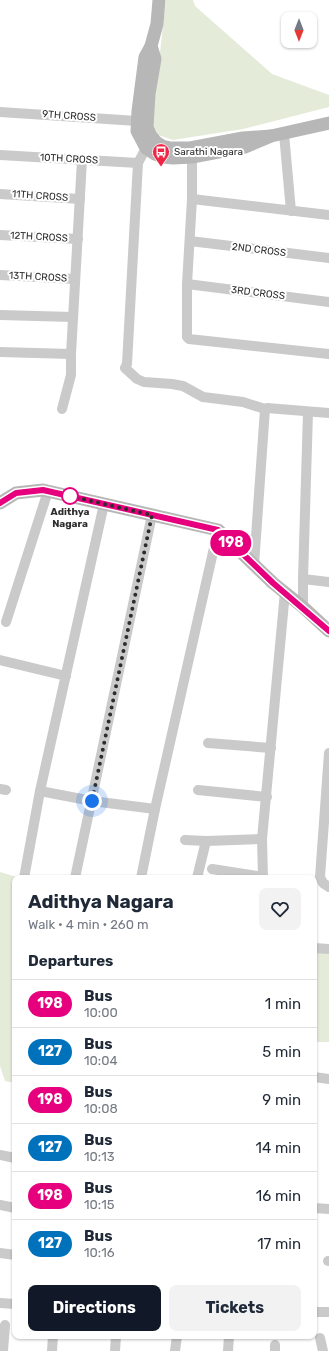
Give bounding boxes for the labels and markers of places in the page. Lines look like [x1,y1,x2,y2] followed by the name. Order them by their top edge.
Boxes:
[151,142,171,167] bus stop icon: Sarathi Nagara
[174,146,243,158] place label: Sarathi Nagara
[61,487,79,505] marker: Adithya Nagara
[51,506,90,530] place label: Adithya Nagara

